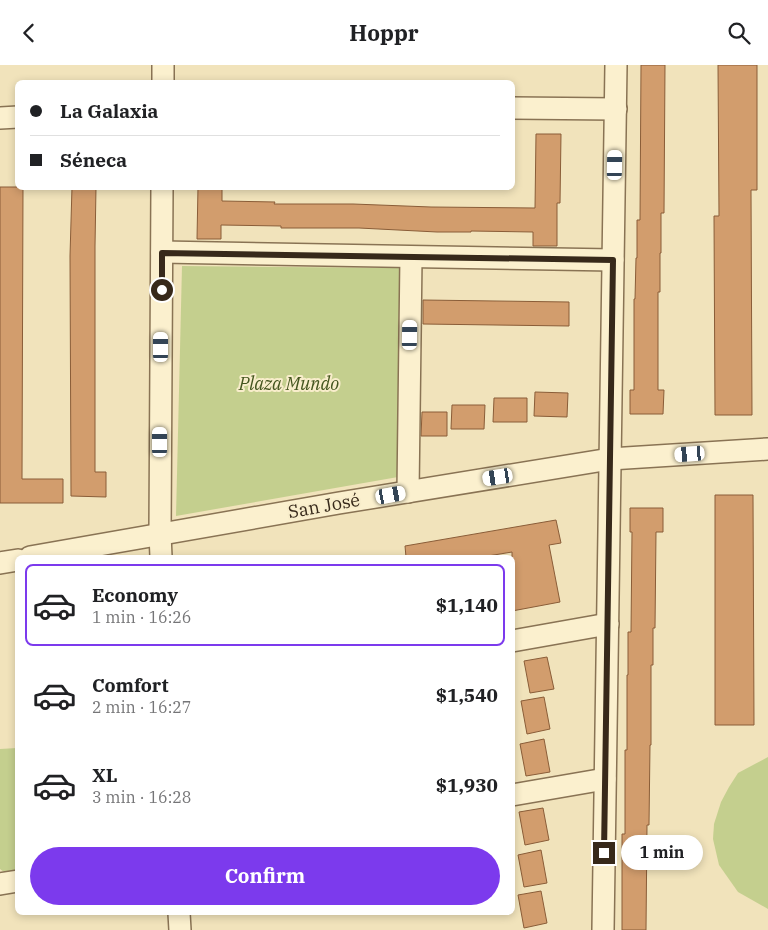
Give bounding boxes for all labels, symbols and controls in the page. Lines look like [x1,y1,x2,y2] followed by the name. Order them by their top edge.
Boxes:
[349,18,419,47] text: Hoppr
[15,19,43,47] icon: back
[725,19,753,47] icon: search
[60,99,158,123] text: La Galaxia
[60,148,127,172] text: Séneca
[607,150,622,180] car
[151,279,173,301] route start
[402,320,417,350] car
[153,332,168,362] car
[238,372,339,395] park label: Plaza Mundo
[152,427,167,457] car
[674,445,705,463] car
[482,467,513,487] car
[374,485,407,505] car
[286,488,362,523] street label: San José
[32,583,77,628] icon: car
[92,583,178,607] text: Economy
[436,593,498,617] text: $1,140
[92,607,191,627] text: 1 min · 16:26
[32,673,77,718] icon: car
[92,673,169,697] text: Comfort
[436,683,498,707] text: $1,540
[92,697,191,717] text: 2 min · 16:27
[32,763,77,808] icon: car
[92,763,118,787] text: XL
[436,773,498,797] text: $1,930
[92,787,191,807] text: 3 min · 16:28
[622,835,704,871] callout: 1 min
[593,842,615,864] route end
[640,842,684,862] text: 1 min
[30,847,500,905] button: Confirm

